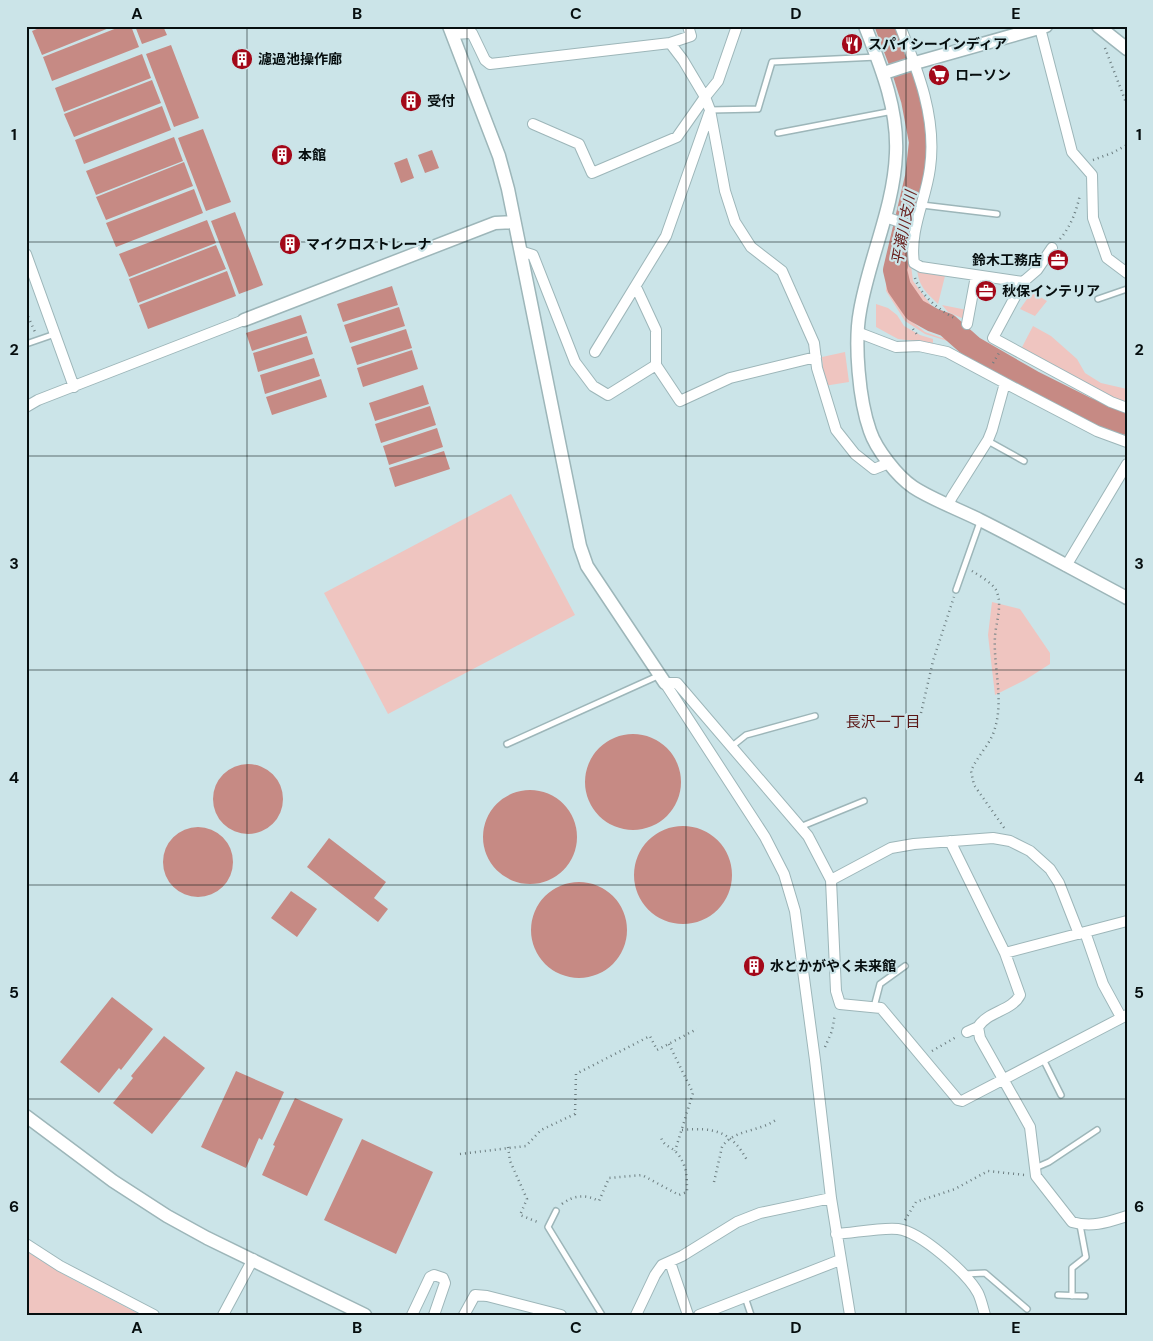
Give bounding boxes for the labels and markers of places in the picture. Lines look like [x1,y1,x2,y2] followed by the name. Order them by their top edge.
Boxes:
[840,32,864,56] restaurant icon: スパイシーインディア
[868,35,1007,53] place label: スパイシーインディア
[230,47,254,71] building icon: 濾過池操作廊
[258,50,342,68] place label: 濾過池操作廊
[927,63,951,87] supermarket icon: ローソン
[955,66,1011,84] place label: ローソン
[399,89,423,113] building icon: 受付
[427,92,455,110] place label: 受付
[270,143,294,167] building icon: 本館
[298,146,326,164] place label: 本館
[278,232,302,256] building icon: マイクロストレーナ
[306,235,432,253] place label: マイクロストレーナ
[1046,248,1070,272] office icon: 鈴木工務店
[972,251,1042,269] place label: 鈴木工務店
[974,279,998,303] office icon: 秋保インテリア
[1002,282,1100,300] place label: 秋保インテリア
[742,954,766,978] building icon: 水とかがやく未来館
[770,957,896,975] place label: 水とかがやく未来館

